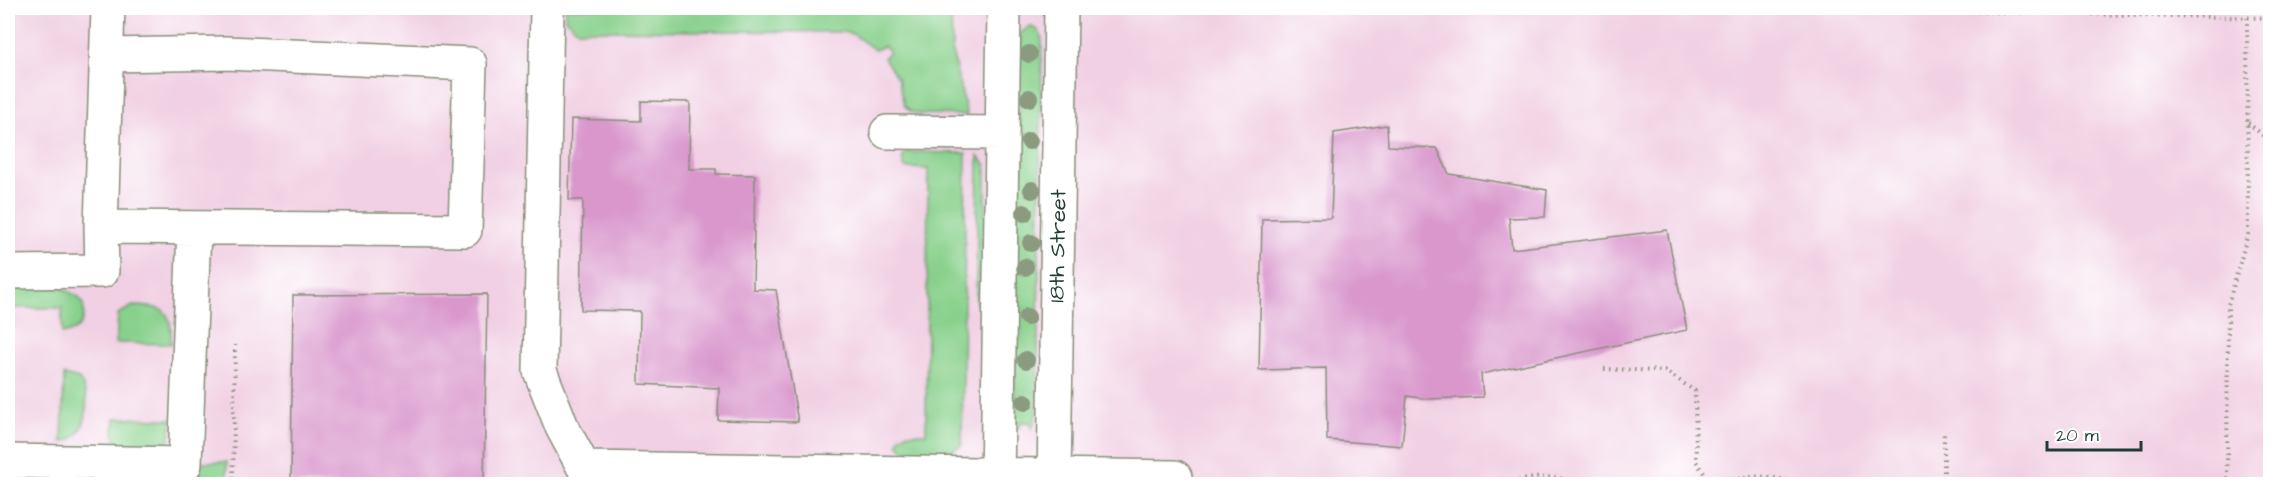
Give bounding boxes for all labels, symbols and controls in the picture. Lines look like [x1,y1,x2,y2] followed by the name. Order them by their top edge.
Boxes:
[1042,189,1074,303] street label: 18th Street
[2047,414,2142,452] scale bar
[2056,423,2099,448] text: 20 m

